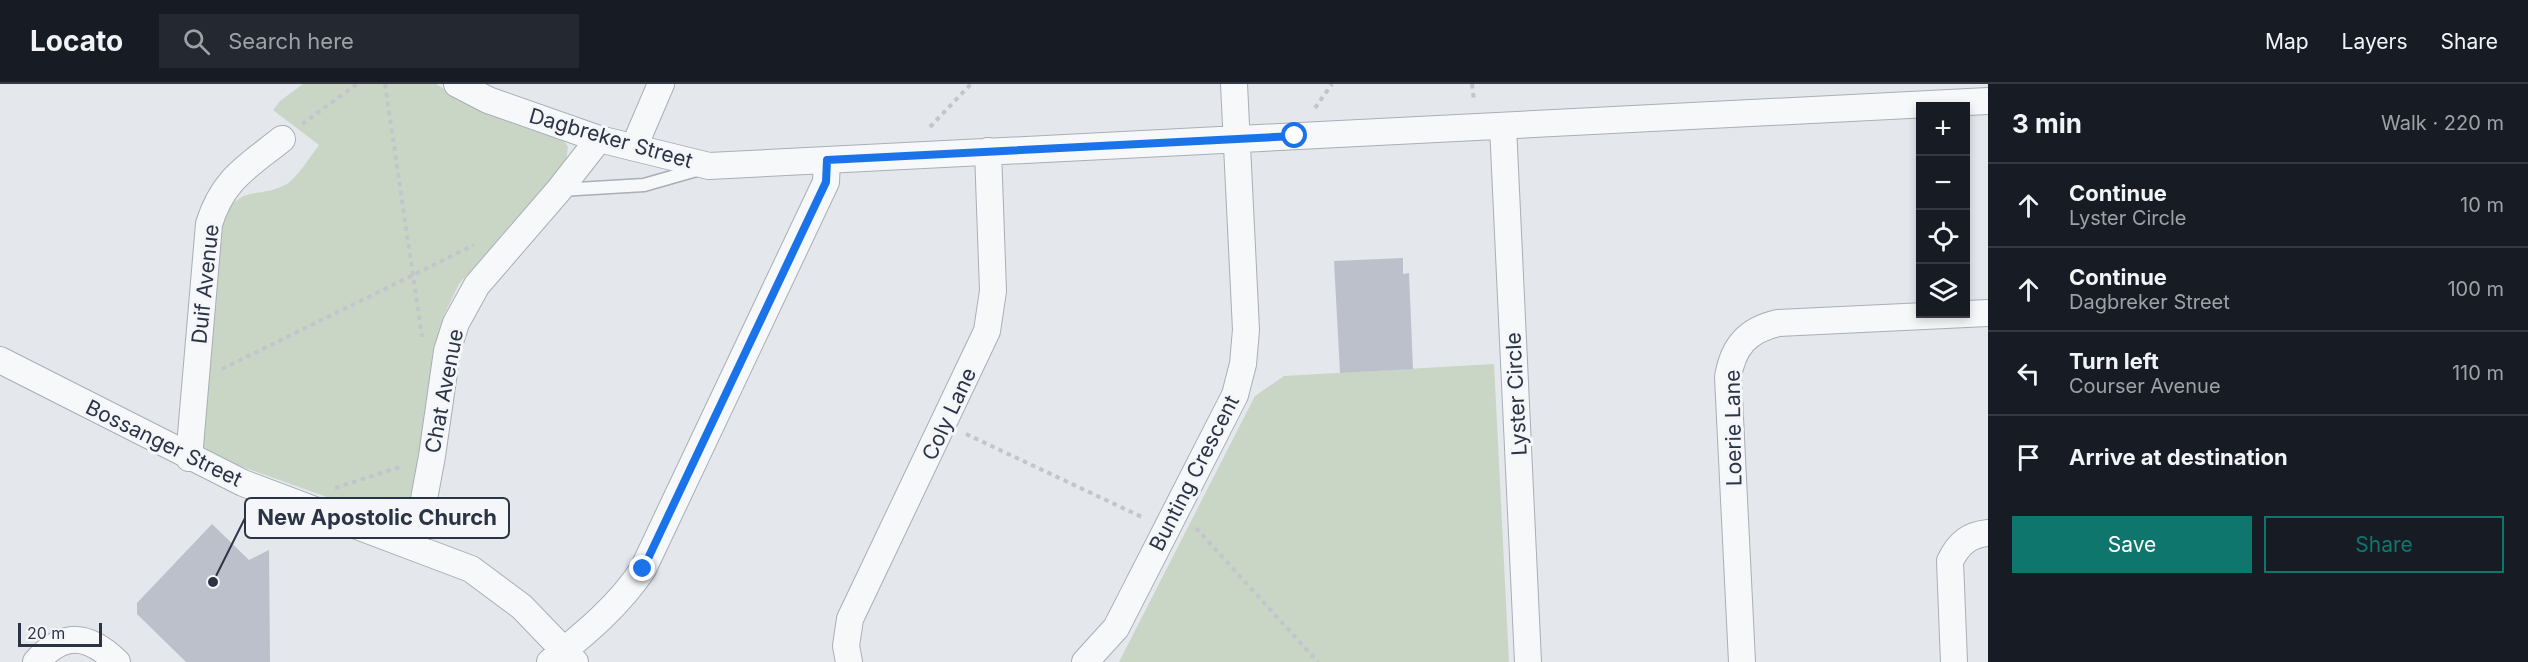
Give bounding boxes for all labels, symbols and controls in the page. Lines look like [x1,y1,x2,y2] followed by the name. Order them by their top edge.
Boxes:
[159,14,579,68] search box
[30,24,123,58] text: Locato
[180,25,213,58] icon: search
[228,28,354,54] text: Search here
[2265,29,2309,54] text: Map
[2342,29,2408,54] text: Layers
[2441,29,2498,54] text: Share
[1916,102,1970,318] map controls
[1916,102,1970,156] button: +
[526,103,696,173] street label: Dagbreker Street
[2012,108,2082,139] text: 3 min
[2381,111,2504,135] text: Walk · 220 m
[1281,122,1307,148] route start
[1916,156,1970,210] button: −
[2069,180,2167,206] text: Continue
[2012,189,2045,222] icon: ahead
[2460,193,2504,217] text: 10 m
[2069,206,2187,230] text: Lyster Circle
[1916,210,1970,264] button: locate
[186,223,224,345] street label: Duif Avenue
[1916,264,1970,318] button: layers
[2069,264,2167,290] text: Continue
[2012,273,2045,306] icon: ahead
[2447,277,2504,301] text: 100 m
[2069,290,2230,314] text: Dagbreker Street
[420,327,468,455] street label: Chat Avenue
[1500,332,1532,456] street label: Lyster Circle
[2069,348,2159,374] text: Turn left
[2012,357,2045,390] icon: left
[2452,361,2504,385] text: 110 m
[917,364,981,464] street label: Coly Lane
[1719,370,1747,486] street label: Loerie Lane
[2069,374,2221,398] text: Courser Avenue
[1144,391,1244,555] street label: Bunting Crescent
[82,394,246,492] street label: Bossanger Street
[2012,441,2045,474] icon: arrive
[2069,444,2288,470] text: Arrive at destination
[245,498,509,538] callout: New Apostolic Church
[257,504,497,530] text: New Apostolic Church
[2012,516,2252,573] button: Save
[2264,516,2504,573] button: Share
[629,555,655,581] route end
[18,620,102,648] scale bar
[27,623,65,643] text: 20 m

